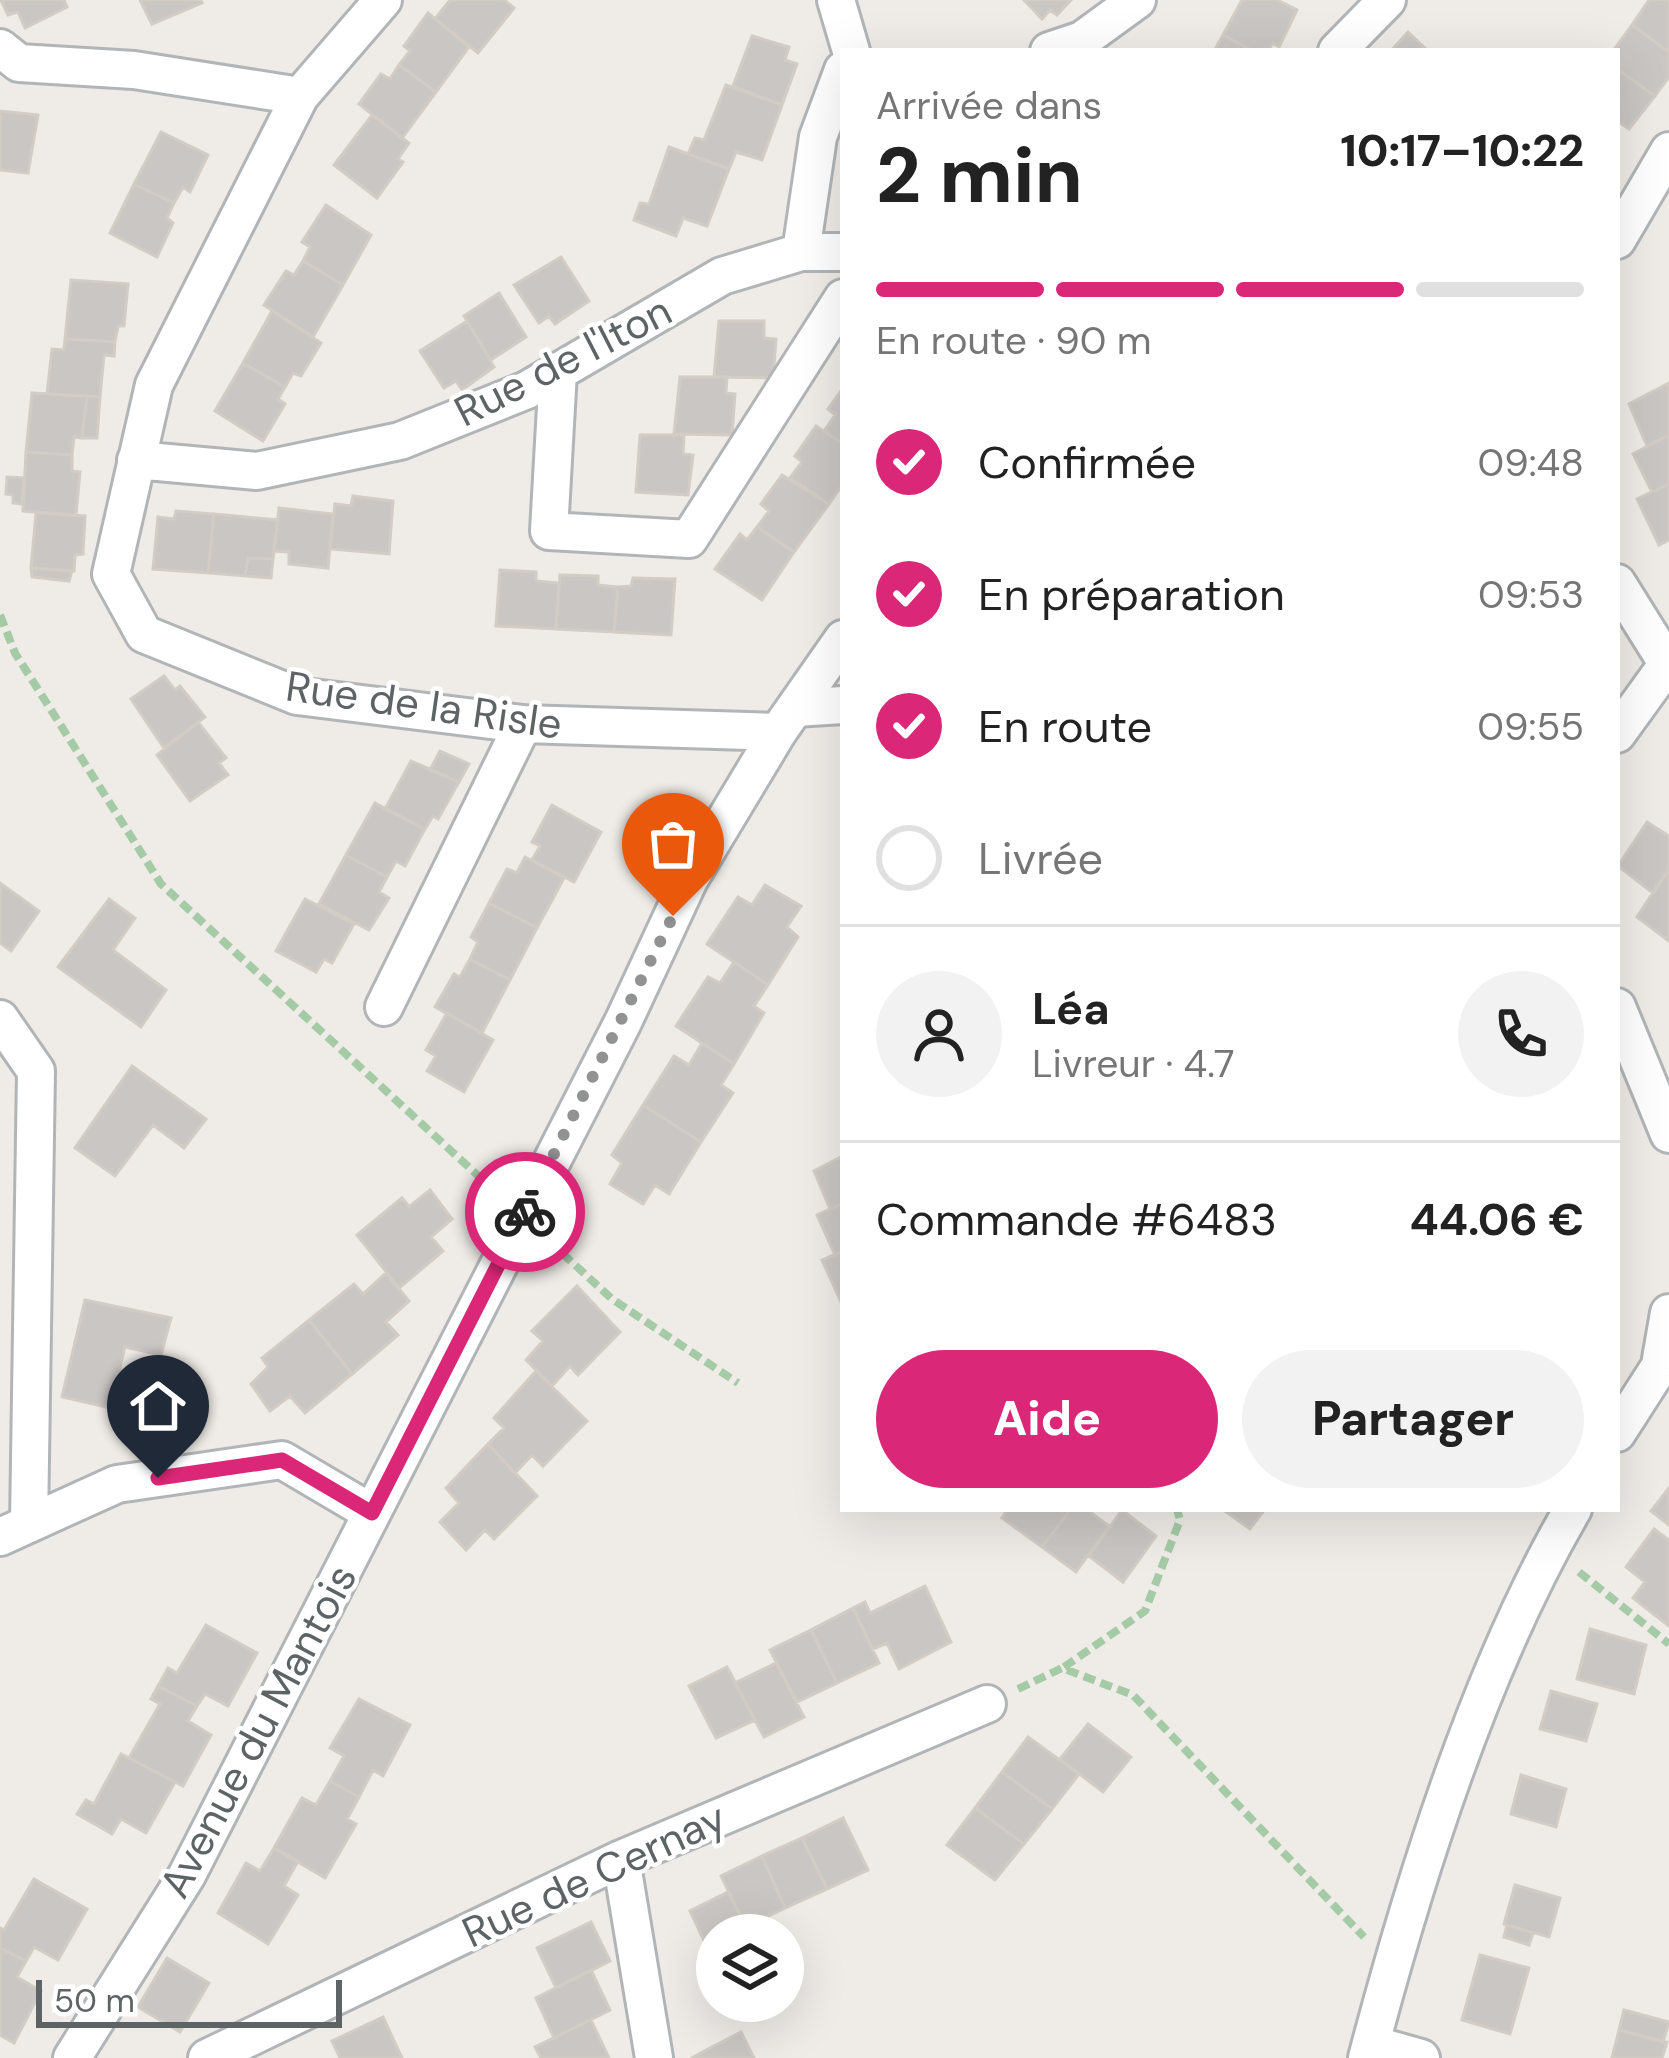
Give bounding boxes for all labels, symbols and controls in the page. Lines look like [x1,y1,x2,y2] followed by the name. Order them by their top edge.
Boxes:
[876,80,1102,131] text: Arrivée dans
[1340,121,1584,180] text: 10:17–10:22
[876,125,1083,226] text: 2 min
[445,283,681,439] street label: Rue de l'Iton
[876,315,1152,366] text: En route · 90 m
[876,429,942,495] icon: check
[978,433,1196,492] text: Confirmée
[1478,437,1584,488] text: 09:48
[876,561,942,627] icon: check
[978,565,1285,624] text: En préparation
[1478,569,1584,620] text: 09:53
[282,658,566,752] street label: Rue de la Risle
[876,693,942,759] icon: check
[978,697,1152,756] text: En route
[1477,701,1584,752] text: 09:55
[622,793,724,916] pin
[640,811,706,877] icon: bag
[978,829,1103,888] text: Livrée
[876,971,1002,1097] button: person
[1458,971,1584,1097] button: phone
[1032,979,1110,1038] text: Léa
[1032,1038,1235,1089] text: Livreur · 4.7
[465,1152,585,1272] courier
[492,1179,558,1245] icon: bike
[876,1190,1277,1249] text: Commande #6483
[1410,1190,1584,1249] text: 44.06 €
[876,1350,1218,1488] button: Aide
[1242,1350,1584,1488] button: Partager
[107,1355,209,1478] pin
[125,1373,191,1439] icon: home
[147,1555,369,1907] street label: Avenue du Mantois
[453,1790,735,1960] street label: Rue de Cernay
[696,1914,804,2022] map controls
[696,1914,804,2022] button: layers
[36,1974,342,2027] scale bar
[54,1979,135,2022] text: 50 m

